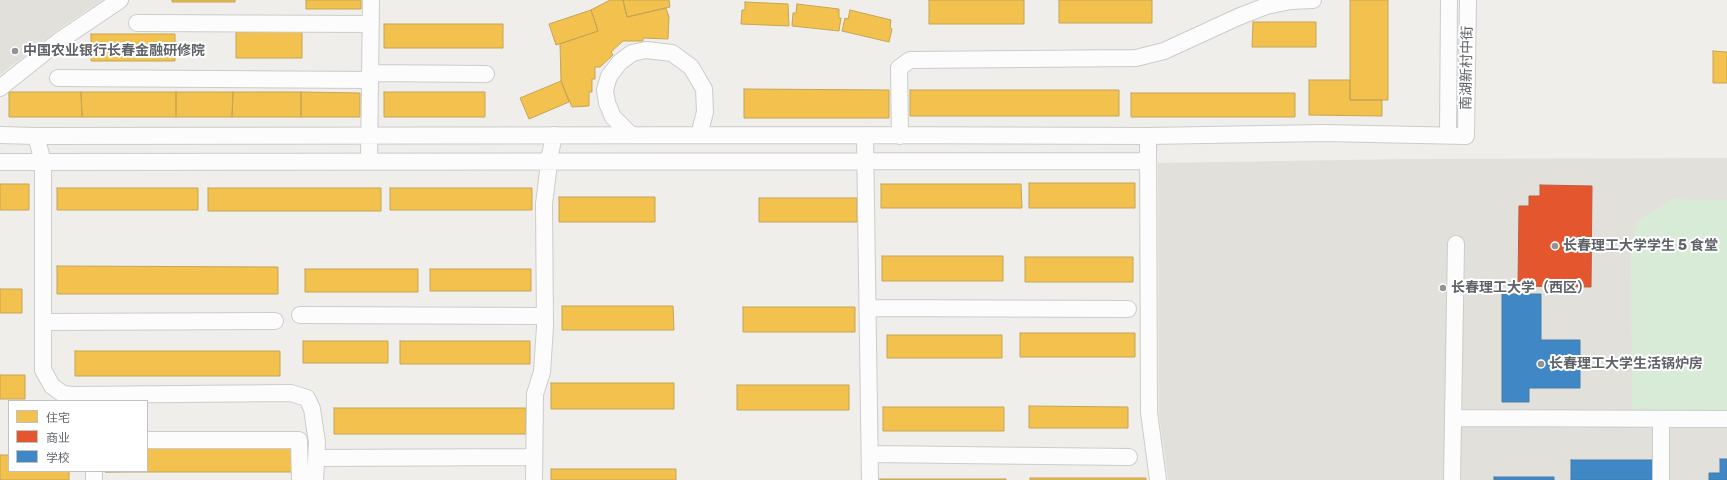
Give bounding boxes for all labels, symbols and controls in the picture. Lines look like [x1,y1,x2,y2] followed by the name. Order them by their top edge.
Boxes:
[1458,26,1476,110] street label: 南湖新村中街
[23,43,205,59] place label: 中国农业银行长春金融研修院
[10,46,20,56] marker: 中国农业银行长春金融研修院
[1563,238,1718,254] place label: 长春理工大学学生 5 食堂
[1550,241,1560,251] marker: 长春理工大学学生 5 食堂
[1451,280,1591,296] place label: 长春理工大学（西区）
[1438,283,1448,293] marker: 长春理工大学（西区）
[1549,356,1703,372] place label: 长春理工大学生活锅炉房
[1536,359,1546,369] marker: 长春理工大学生活锅炉房
[8,400,148,472] legend
[46,411,70,425] text: 住宅
[46,431,70,445] text: 商业
[46,451,70,465] text: 学校

